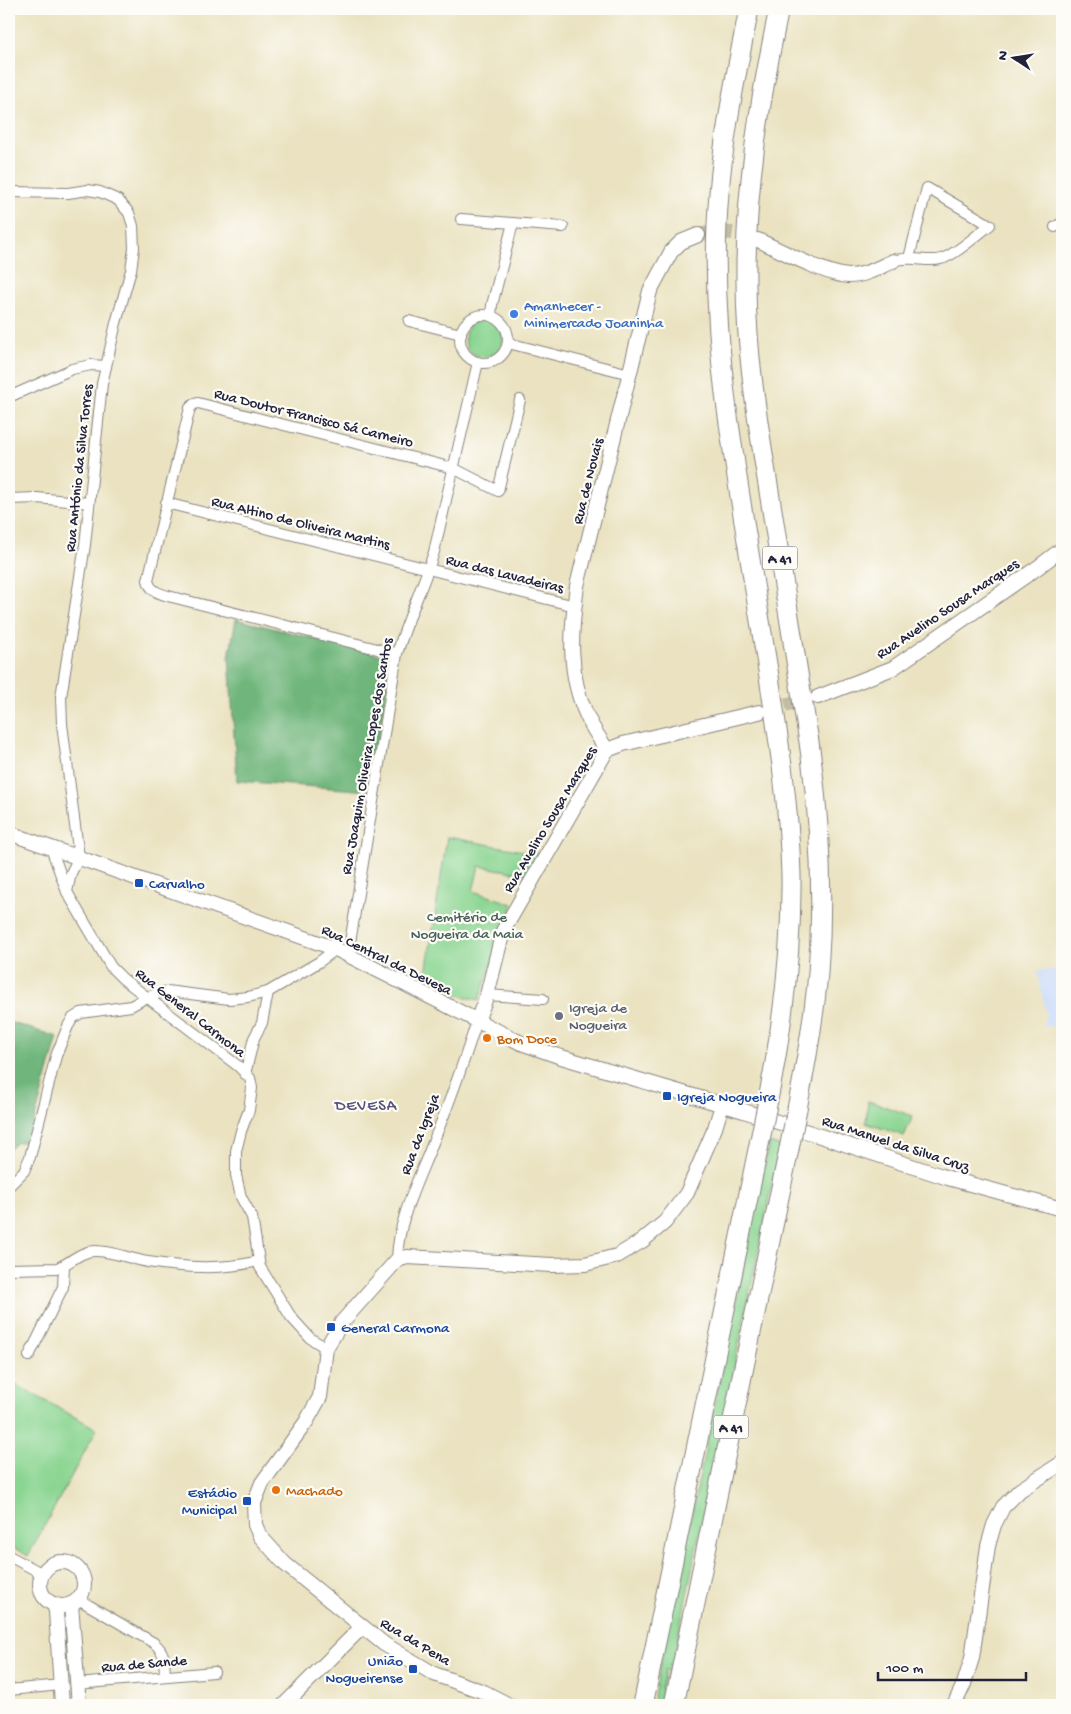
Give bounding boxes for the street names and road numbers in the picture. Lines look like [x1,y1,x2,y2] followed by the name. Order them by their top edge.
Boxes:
[62,383,98,553] street label: Rua António da Silva Torres
[212,385,415,452] street label: Rua Doutor Francisco Sá Carneiro
[570,436,608,526] street label: Rua de Novais
[209,493,392,555] street label: Rua Altino de Oliveira Martins
[762,546,798,570] road number: A 41
[444,552,566,598] street label: Rua das Lavadeiras
[874,555,1023,664] street label: Rua Avelino Sousa Marques
[338,636,398,876] street label: Rua Joaquim Oliveira Lopes dos Santos
[500,743,602,896] street label: Rua Avelino Sousa Marques
[318,921,455,1000] street label: Rua Central da Devesa
[131,965,249,1063] street label: Rua General Carmona
[397,1091,445,1178] street label: Rua da Igreja
[819,1113,972,1177] street label: Rua Manuel da Silva Cruz
[714,1415,748,1438] road number: A 41
[377,1615,454,1671] street label: Rua da Pena
[101,1652,188,1678] street label: Rua de Sande

